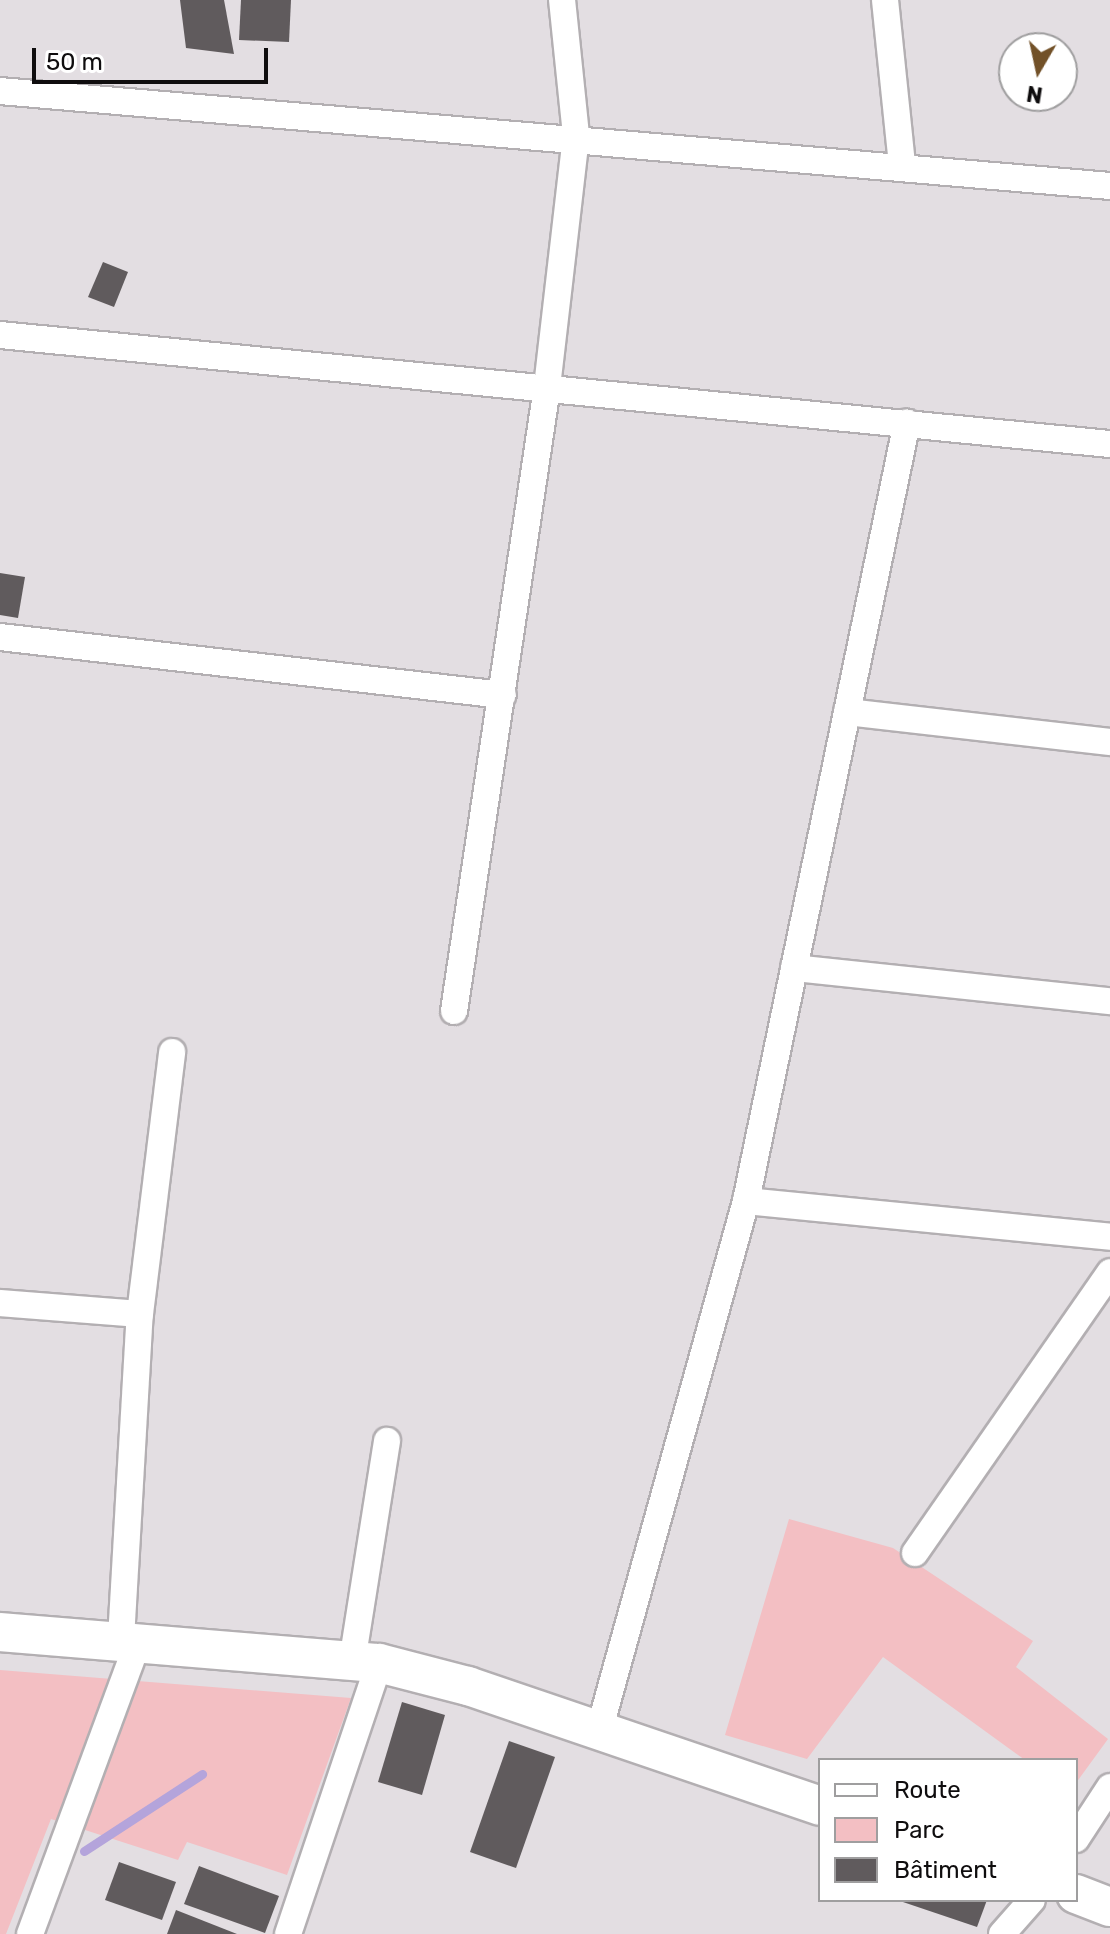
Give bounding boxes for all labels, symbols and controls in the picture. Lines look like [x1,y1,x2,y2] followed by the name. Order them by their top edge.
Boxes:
[36,32,272,82] scale bar
[998,32,1078,112] north arrow
[46,48,103,76] text: 50 m
[1025,80,1044,109] text: N
[818,1758,1078,1902] legend
[894,1776,961,1804] text: Route
[894,1816,945,1844] text: Parc
[894,1856,997,1884] text: Bâtiment

